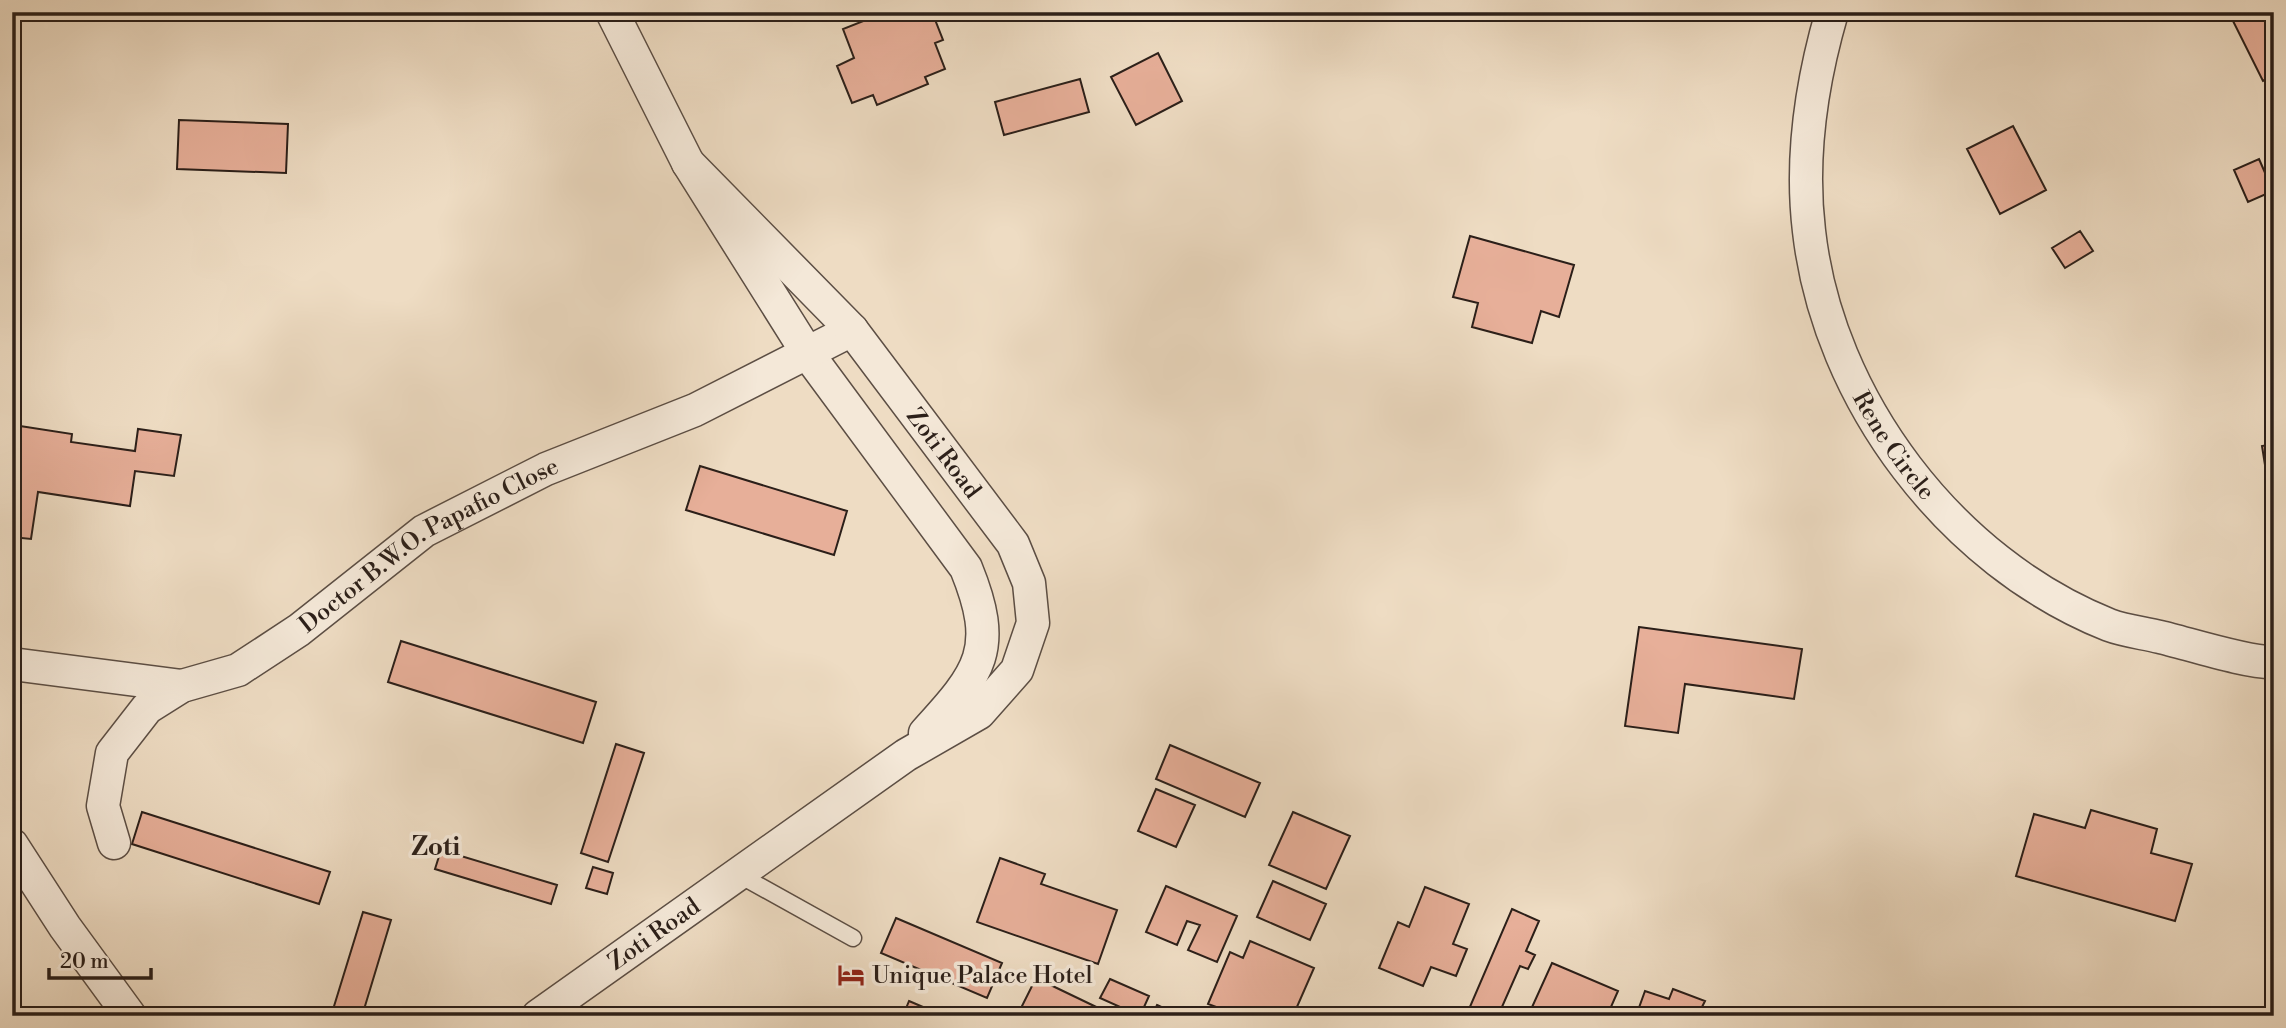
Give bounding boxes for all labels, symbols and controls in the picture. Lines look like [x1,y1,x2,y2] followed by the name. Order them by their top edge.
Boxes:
[1845,386,1941,507] street label: Rene Circle
[899,402,987,505] street label: Zoti Road
[293,452,563,640] street label: Doctor B.W.O. Papafio Close
[412,831,460,863] district label: Zoti
[602,892,707,978] street label: Zoti Road
[49,937,150,981] scale bar
[60,949,109,975] text: 20 m
[836,960,866,990] hotel icon: Unique Palace Hotel
[872,961,1093,991] place label: Unique Palace Hotel

